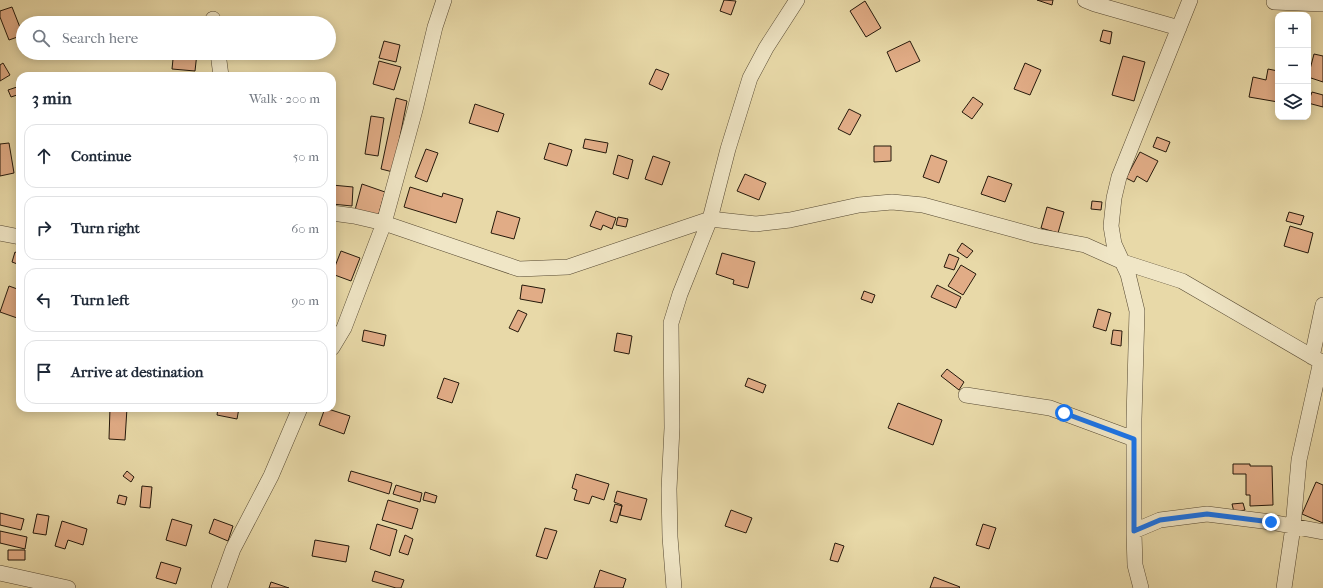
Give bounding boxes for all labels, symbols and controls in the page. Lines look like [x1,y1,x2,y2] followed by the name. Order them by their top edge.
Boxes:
[1275,12,1311,120] map controls
[1275,12,1311,48] button: +
[16,16,336,60] search box
[30,27,52,49] icon: search
[62,29,138,47] text: Search here
[1275,48,1311,84] button: −
[1275,84,1311,120] button: layers
[32,88,72,108] text: 3 min
[249,91,320,106] text: Walk · 200 m
[33,145,55,167] icon: ahead
[71,147,131,165] text: Continue
[293,149,319,164] text: 50 m
[33,217,55,239] icon: right
[71,219,140,237] text: Turn right
[291,221,319,236] text: 60 m
[33,289,55,311] icon: left
[71,291,129,309] text: Turn left
[291,293,319,308] text: 90 m
[33,361,55,383] icon: arrive
[71,363,203,381] text: Arrive at destination
[1055,404,1073,422] route start
[1262,513,1280,531] route end

